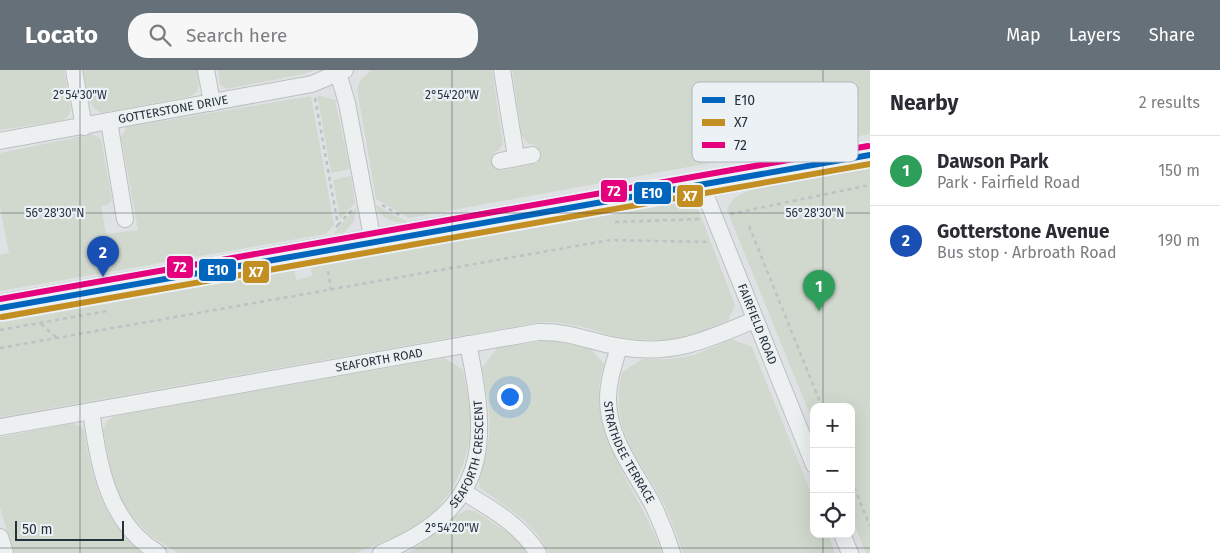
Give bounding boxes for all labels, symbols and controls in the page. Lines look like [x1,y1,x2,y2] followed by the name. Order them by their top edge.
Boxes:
[128,13,478,58] search box
[25,21,98,49] text: Locato
[146,21,174,49] icon: search
[186,24,287,47] text: Search here
[1006,24,1041,46] text: Map
[1069,24,1121,46] text: Layers
[1149,24,1195,46] text: Share
[692,82,858,162] legend
[53,88,107,102] text: 2°54'30"W
[425,88,479,102] text: 2°54'20"W
[890,90,958,116] text: Nearby
[117,92,229,126] street label: GOTTERSTONE DRIVE
[734,92,755,109] text: E10
[1139,93,1200,112] text: 2 results
[734,114,748,131] text: X7
[734,137,747,154] text: 72
[937,150,1048,173] text: Dawson Park
[902,161,910,180] text: 1
[1158,161,1200,180] text: 150 m
[937,173,1080,192] text: Park · Fairfield Road
[600,179,628,203] line badge: 72
[633,181,672,205] line badge: E10
[607,183,621,200] text: 72
[676,184,704,208] line badge: X7
[641,185,663,202] text: E10
[682,188,698,205] text: X7
[25,206,85,220] text: 56°28'30"N
[785,206,845,220] text: 56°28'30"N
[937,220,1109,243] text: Gotterstone Avenue
[902,231,910,250] text: 2
[1158,231,1200,250] text: 190 m
[87,236,119,277] pin: 2
[937,243,1117,262] text: Bus stop · Arbroath Road
[166,255,194,279] line badge: 72
[198,258,237,282] line badge: E10
[173,259,187,276] text: 72
[242,260,270,284] line badge: X7
[207,262,229,279] text: E10
[248,264,264,281] text: X7
[803,270,835,311] pin: 1
[735,282,780,367] street label: FAIRFIELD ROAD
[334,345,424,375] street label: SEAFORTH ROAD
[497,384,523,410] your location
[447,399,486,511] street label: SEAFORTH CRESCENT
[601,401,658,506] street label: STRATHDEE TERRACE
[810,403,855,538] map controls
[810,403,855,448] button: +
[810,448,855,493] button: −
[810,493,855,538] button: locate
[15,518,124,541] scale bar
[22,521,53,538] text: 50 m
[425,521,479,535] text: 2°54'20"W

